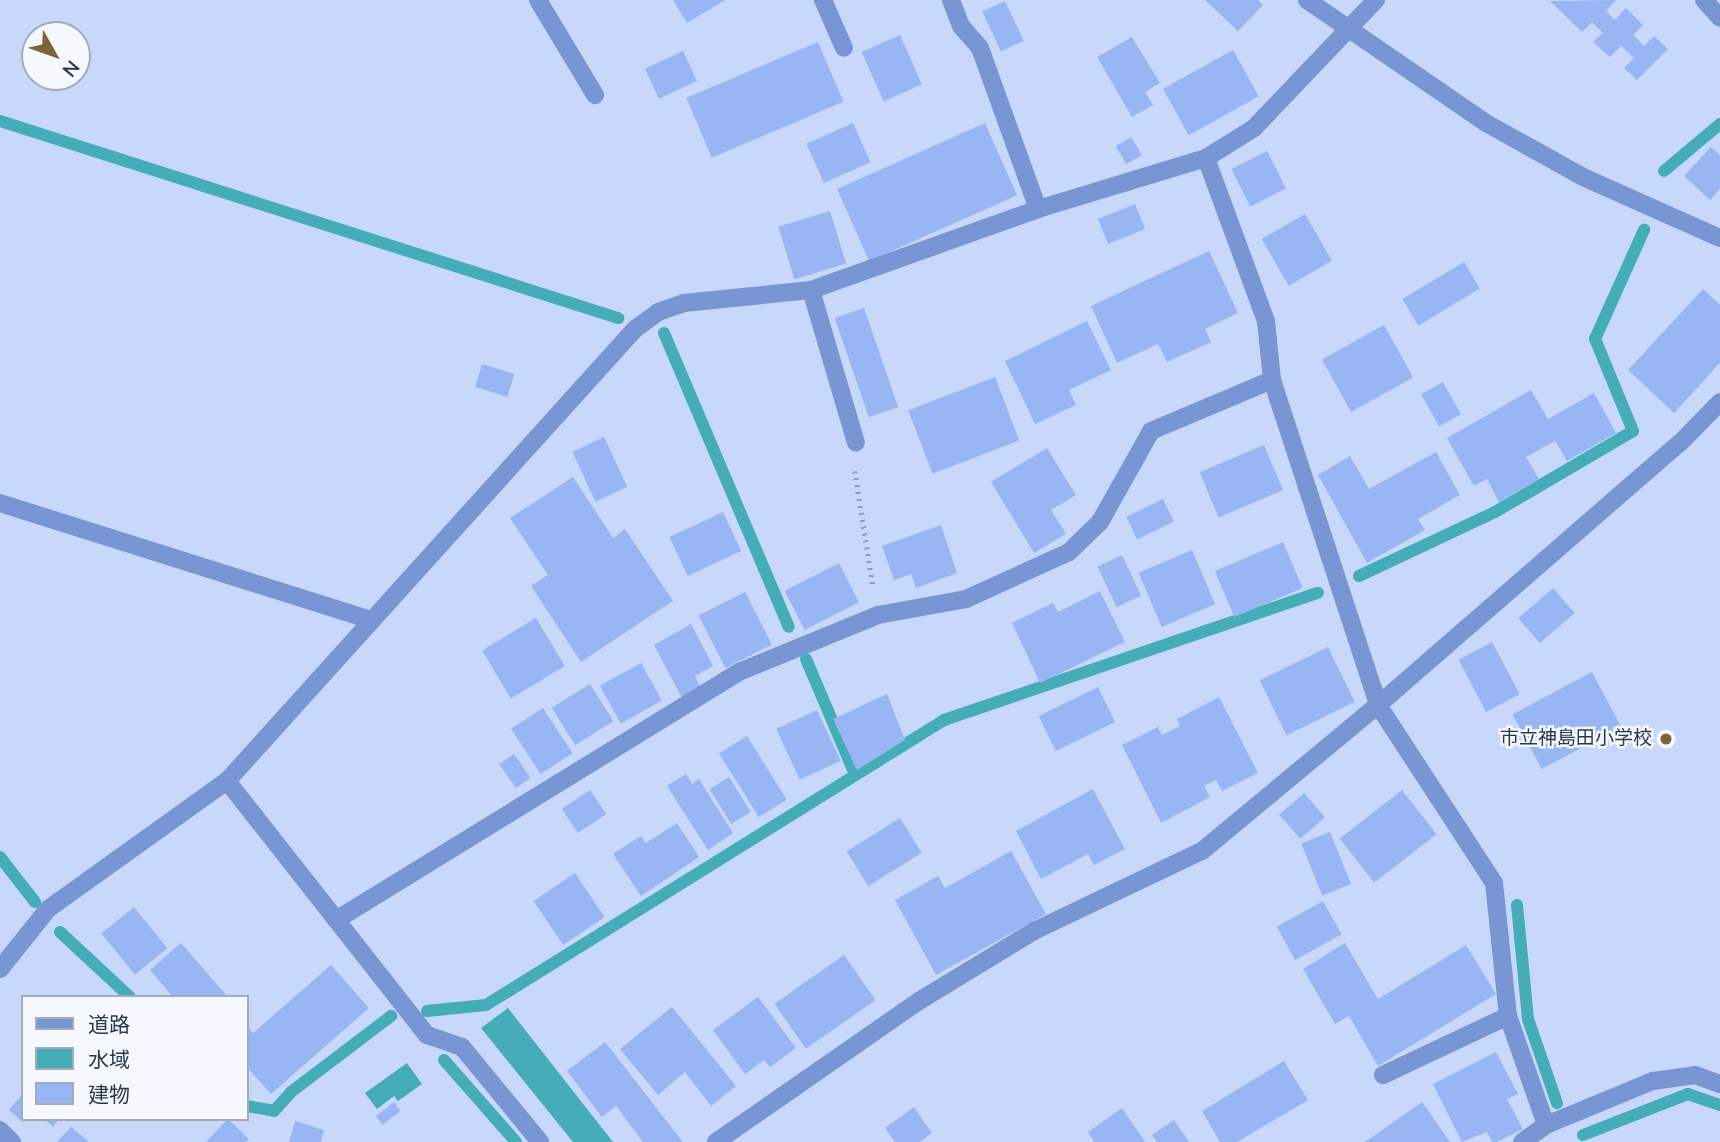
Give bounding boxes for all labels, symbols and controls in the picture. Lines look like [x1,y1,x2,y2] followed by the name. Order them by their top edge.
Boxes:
[21,21,91,91] north arrow
[56,54,85,82] text: N
[1500,728,1652,750] place label: 市立神島田小学校
[1658,731,1674,747] marker: 市立神島田小学校
[21,995,248,1121] legend
[88,1011,130,1039] text: 道路
[88,1046,130,1074] text: 水域
[88,1081,130,1109] text: 建物

